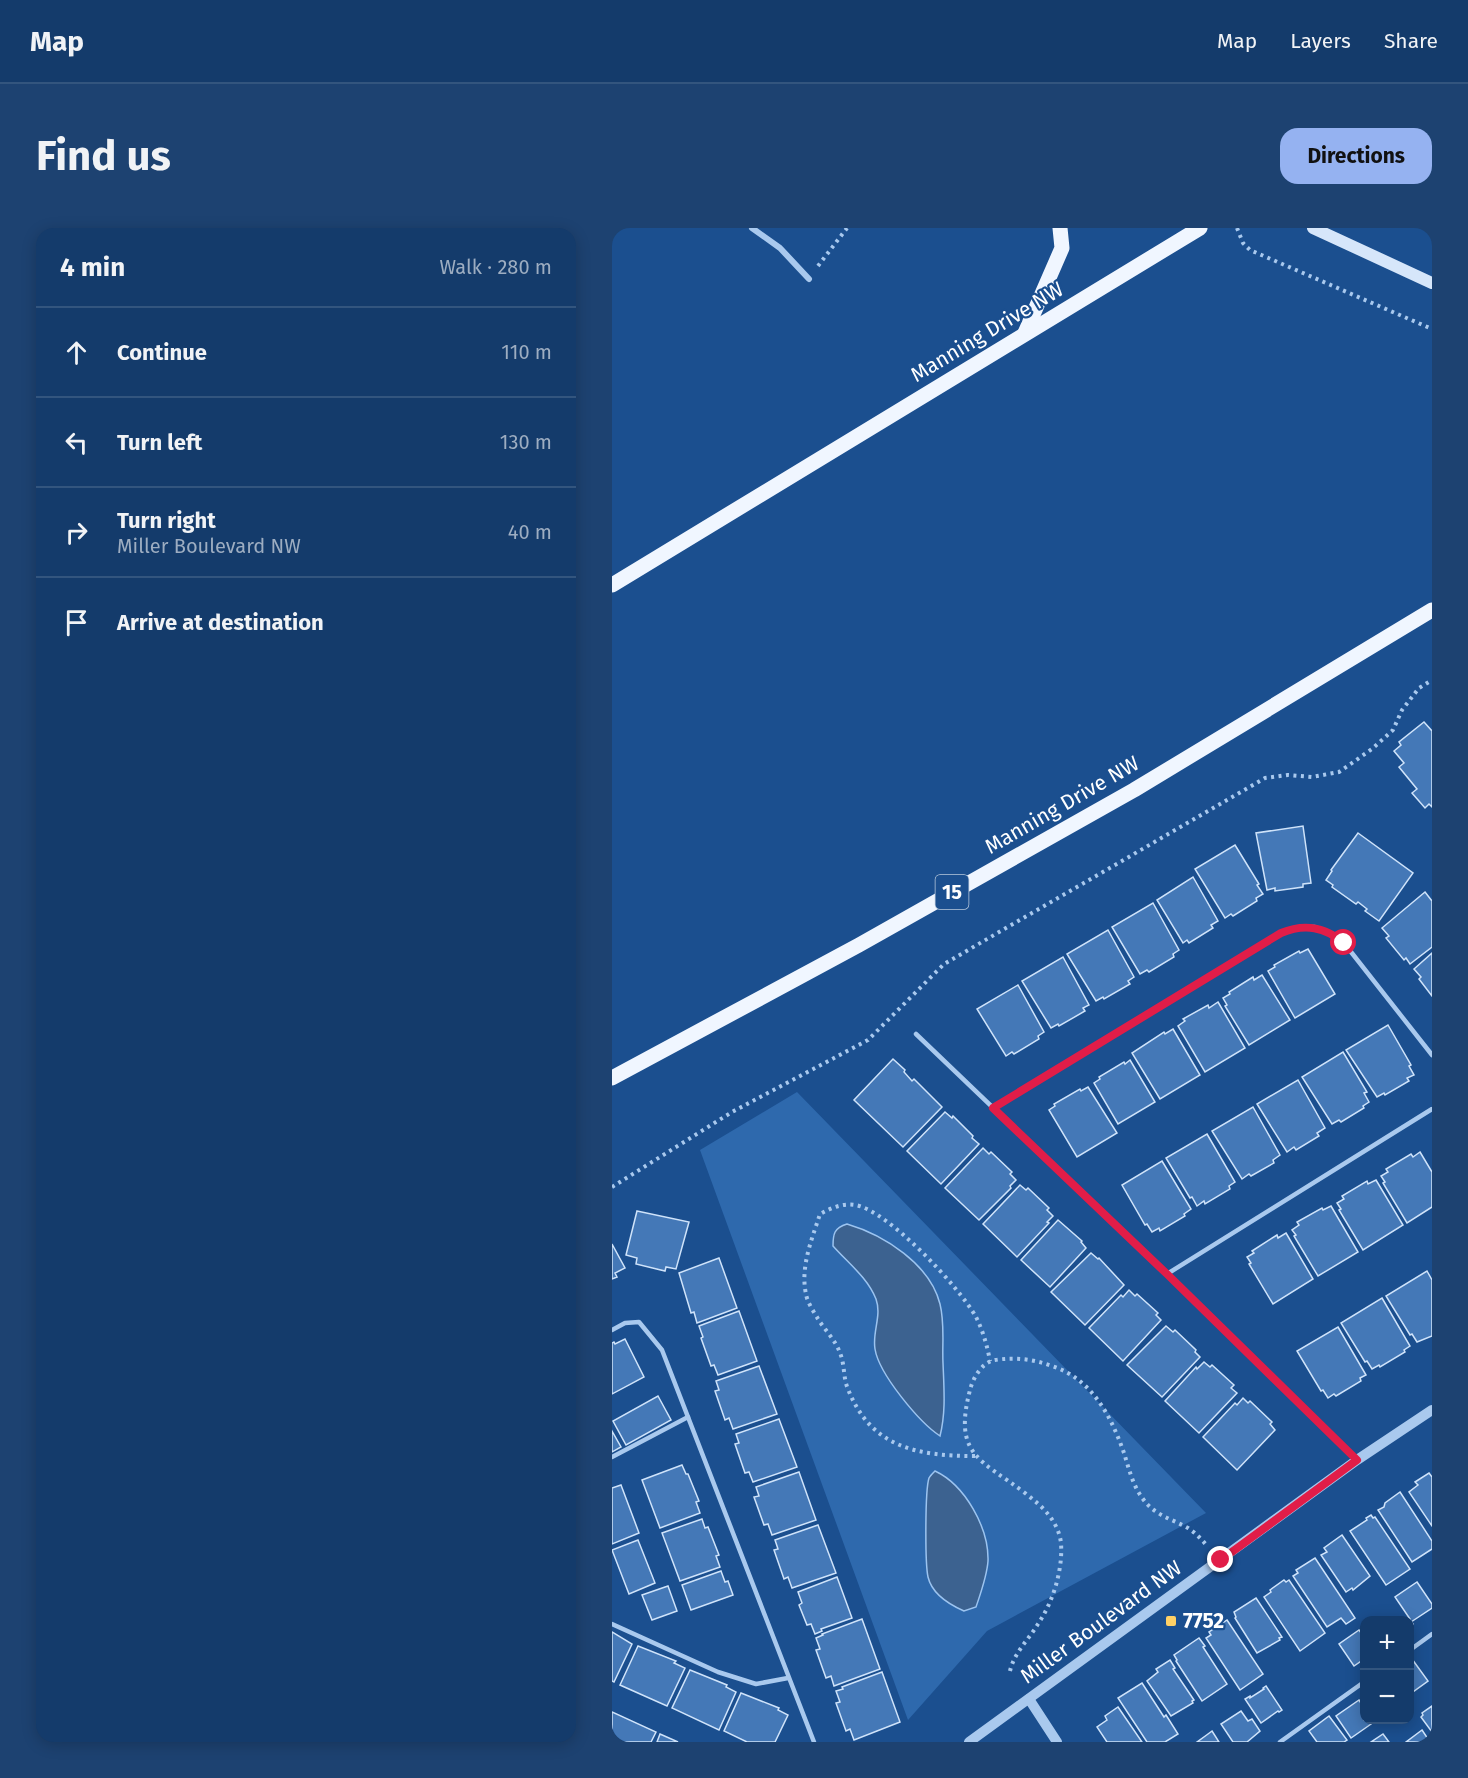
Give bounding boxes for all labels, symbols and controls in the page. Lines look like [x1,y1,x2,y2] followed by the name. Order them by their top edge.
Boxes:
[30,25,84,58] text: Map
[1217,28,1257,54] text: Map
[1290,28,1351,54] text: Layers
[1384,28,1438,54] text: Share
[1280,128,1432,184] button: Directions
[36,131,171,181] text: Find us
[60,252,125,283] text: 4 min
[439,255,552,279] text: Walk · 280 m
[906,276,1068,388] street label: Manning Drive NW
[60,336,93,369] icon: ahead
[117,339,207,366] text: Continue
[501,340,552,364] text: 110 m
[60,426,93,459] icon: left
[117,429,202,456] text: Turn left
[500,430,552,454] text: 130 m
[117,507,216,534] text: Turn right
[60,516,93,549] icon: right
[508,520,552,544] text: 40 m
[117,534,301,558] text: Miller Boulevard NW
[60,606,93,639] icon: arrive
[117,609,324,636] text: Arrive at destination
[980,750,1144,860] street label: Manning Drive NW
[936,875,968,909] road number: 15
[1330,929,1356,955] route start
[1207,1546,1233,1572] route end
[1015,1555,1187,1689] street label: Miller Boulevard NW
[1183,1608,1224,1634] place label: 7752
[1164,1614,1178,1628] marker: 7752
[1360,1616,1414,1724] map controls
[1360,1616,1414,1670] button: +
[1360,1670,1414,1724] button: −

